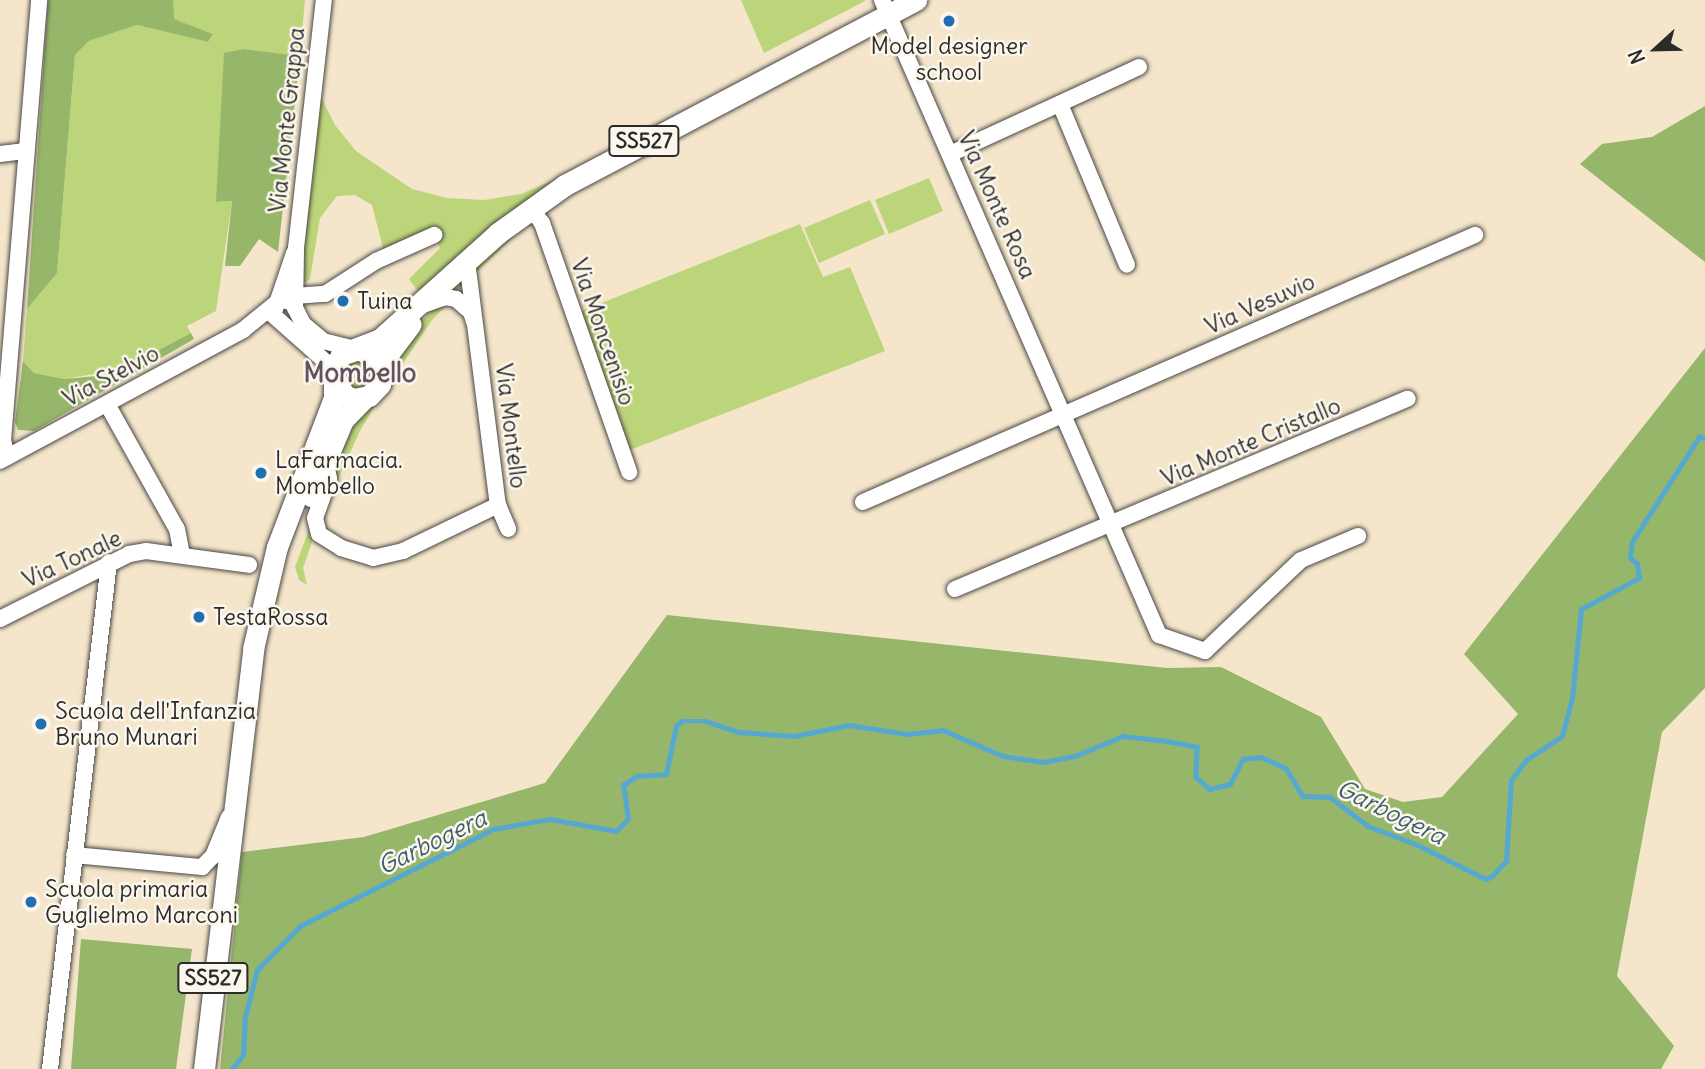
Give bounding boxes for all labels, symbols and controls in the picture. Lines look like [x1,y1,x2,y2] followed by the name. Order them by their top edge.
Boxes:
[941,13,957,29] marker: Model designer school
[1621,14,1691,84] north arrow
[264,26,310,214] street label: Via Monte Grappa
[870,32,1028,86] place label: Model designer school
[1623,46,1650,67] text: N
[607,124,681,158] road number: SS527
[952,127,1042,283] street label: Via Monte Rosa
[565,255,641,409] street label: Via Moncenisio
[1201,268,1319,340] street label: Via Vesuvio
[357,287,412,315] place label: Tuina
[335,293,351,309] marker: Tuina
[58,339,164,413] street label: Via Stelvio
[304,357,416,389] district label: Mombello
[490,362,532,490] street label: Via Montello
[1157,392,1345,492] street label: Via Monte Cristallo
[275,446,403,500] place label: LaFarmacia. Mombello
[253,465,269,481] marker: LaFarmacia. Mombello
[18,524,126,594] street label: Via Tonale
[213,603,328,631] place label: TestaRossa
[191,609,207,625] marker: TestaRossa
[55,697,256,751] place label: Scuola dell'Infanzia Bruno Munari
[33,716,49,732] marker: Scuola dell'Infanzia Bruno Munari
[1332,773,1450,851] water label: Garbogera
[373,803,491,881] water label: Garbogera
[45,875,238,929] place label: Scuola primaria Guglielmo Marconi
[23,894,39,910] marker: Scuola primaria Guglielmo Marconi
[176,960,250,996] road number: SS527

